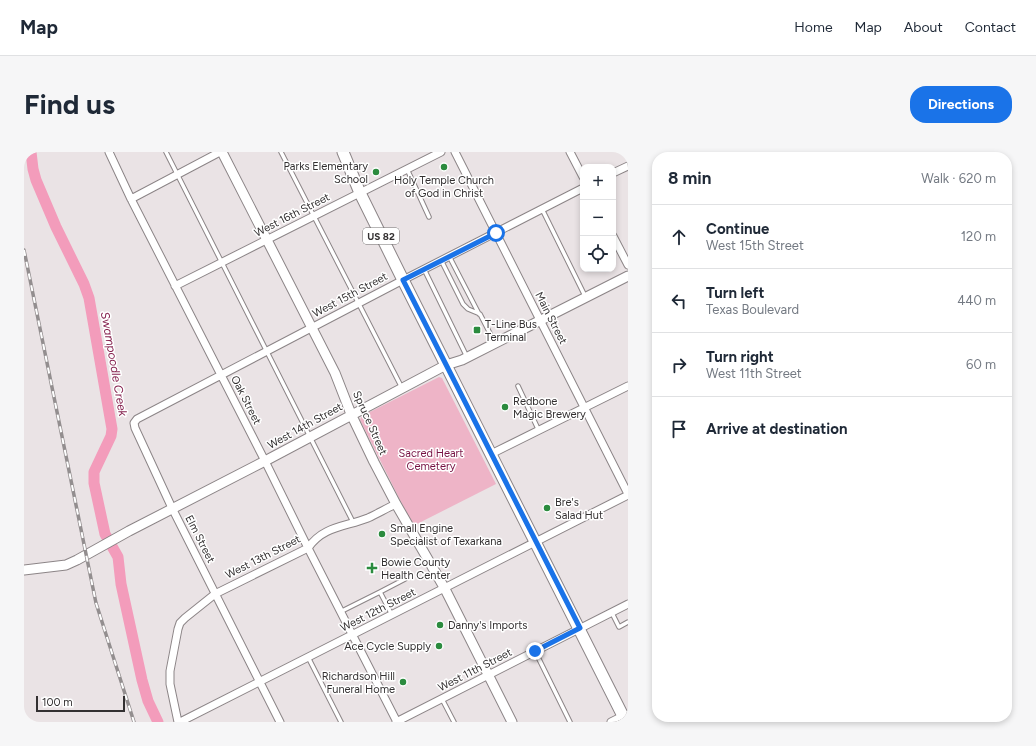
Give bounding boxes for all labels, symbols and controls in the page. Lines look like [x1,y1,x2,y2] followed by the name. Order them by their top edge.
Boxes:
[20,16,58,39] text: Map
[794,19,833,36] text: Home
[855,19,882,36] text: Map
[904,19,943,36] text: About
[965,19,1016,36] text: Contact
[910,86,1012,123] button: Directions
[24,87,115,121] text: Find us
[284,160,368,186] place label: Parks Elementary School
[439,162,449,172] marker: Holy Temple Church of God in Christ
[580,164,616,272] map controls
[580,164,616,200] button: +
[371,167,381,177] marker: Parks Elementary School
[668,168,711,188] text: 8 min
[921,171,996,186] text: Walk · 620 m
[394,174,494,200] place label: Holy Temple Church of God in Christ
[252,190,332,240] street label: West 16th Street
[580,200,616,236] button: −
[706,220,769,238] text: Continue
[487,224,505,242] route start
[668,226,690,248] icon: ahead
[363,228,399,244] road number: US 82
[961,229,996,244] text: 120 m
[580,236,616,272] button: locate
[706,238,804,253] text: West 15th Street
[310,270,390,320] street label: West 15th Street
[706,284,764,302] text: Turn left
[532,290,570,346] street label: Main Street
[668,290,690,312] icon: left
[957,293,996,308] text: 440 m
[706,302,799,317] text: Texas Boulevard
[98,311,130,419] water label: Swampoodle Creek
[485,318,537,344] place label: T-Line Bus Terminal
[472,325,482,335] marker: T-Line Bus Terminal
[706,348,774,366] text: Turn right
[668,354,690,376] icon: right
[966,357,996,372] text: 60 m
[706,366,802,381] text: West 11th Street
[228,373,264,427] street label: Oak Street
[350,389,390,457] street label: Spruce Street
[513,395,586,421] place label: Redbone Magic Brewery
[265,400,345,452] street label: West 14th Street
[500,402,510,412] marker: Redbone Magic Brewery
[668,418,690,440] icon: arrive
[706,420,847,438] text: Arrive at destination
[399,447,463,473] park label: Sacred Heart Cemetery
[555,496,603,522] place label: Bre's Salad Hut
[542,503,552,513] marker: Bre's Salad Hut
[182,513,218,565] street label: Elm Street
[390,522,502,548] place label: Small Engine Specialist of Texarkana
[377,529,387,539] marker: Small Engine Specialist of Texarkana
[223,532,303,582] street label: West 13th Street
[381,556,451,582] place label: Bowie County Health Center
[366,562,378,574] marker: Bowie County Health Center
[338,585,418,635] street label: West 12th Street
[448,619,527,632] place label: Danny's Imports
[435,620,445,630] marker: Danny's Imports
[344,640,431,653] place label: Ace Cycle Supply
[434,641,444,651] marker: Ace Cycle Supply
[526,642,544,660] route end
[436,646,514,694] street label: West 11th Street
[322,670,395,696] place label: Richardson Hill Funeral Home
[398,677,408,687] marker: Richardson Hill Funeral Home
[36,694,125,713] scale bar
[42,696,73,709] text: 100 m

